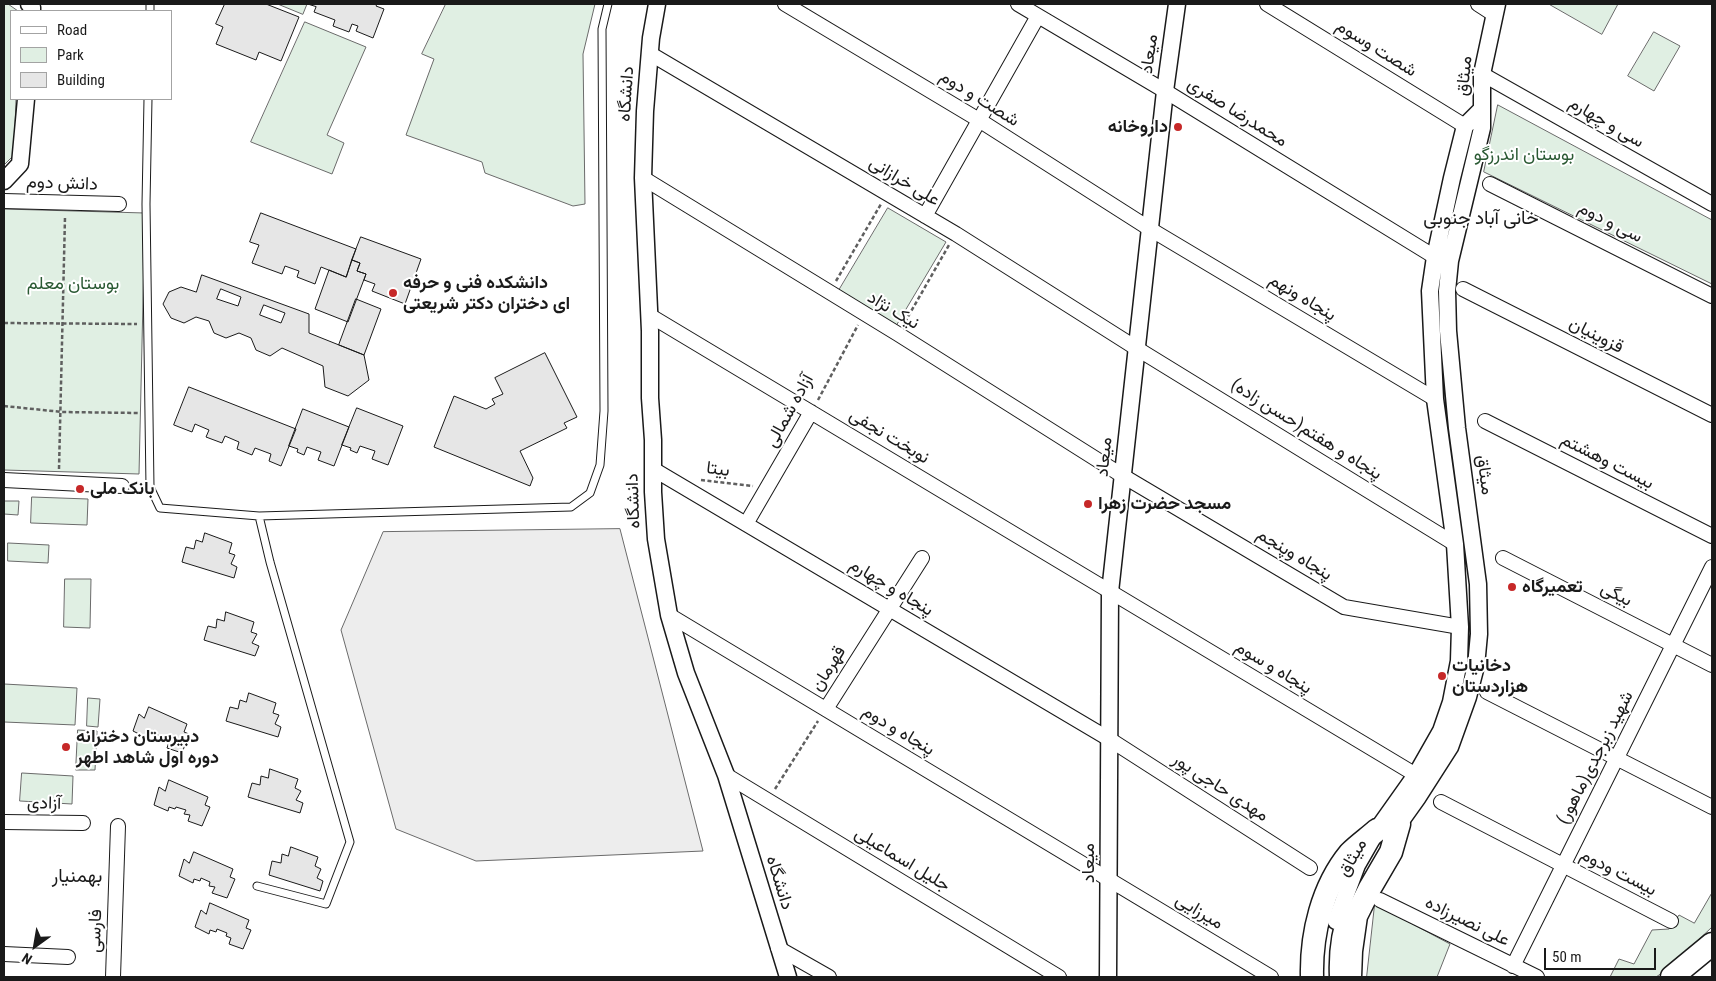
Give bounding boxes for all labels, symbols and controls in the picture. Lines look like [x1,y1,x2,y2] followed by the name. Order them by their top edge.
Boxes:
[10,10,172,100] legend
[1332,16,1420,82] street label: شصت وسوم
[57,21,87,39] text: Road
[1137,33,1163,75] street label: میعاد
[57,46,84,64] text: Park
[1452,55,1478,97] street label: میثاق
[614,66,640,122] street label: دانشگاه
[935,66,1023,132] street label: شصت و دوم
[57,71,105,89] text: Building
[1183,74,1291,152] street label: محمدرضا صفری
[1565,93,1647,153] street label: سی و چهارم
[1108,116,1168,138] place label: داروخانه
[1172,121,1184,133] marker: داروخانه
[1474,144,1574,166] park label: بوستان اندرزگو
[865,152,943,212] street label: علی خرازانی
[26,172,98,196] street label: دانش دوم
[1574,198,1646,248] street label: سی و دوم
[1423,208,1539,230] district label: خانی آباد جنوبی
[1264,270,1340,326] street label: پنجاه ونهم
[403,272,570,314] place label: دانشکده فنی و حرفه ای دختران دکتر شریعتی
[27,273,119,295] park label: بوستان معلم
[387,287,399,299] marker: دانشکده فنی و حرفه ای دختران دکتر شریعتی
[863,287,923,335] street label: نیک نژاد
[1565,313,1627,359] street label: قزوینیان
[761,371,819,451] street label: آزاده شمالی
[1226,375,1386,485] street label: (حسن زاده)پنجاه و هفتم
[845,405,933,469] street label: نوبخت نجفی
[1557,429,1657,495] street label: بیست وهشتم
[1092,436,1118,478] street label: میعاد
[1471,454,1497,496] street label: میثاق
[705,458,731,482] street label: بیتا
[622,473,646,529] street label: دانشگاه
[90,478,154,500] place label: بانک ملی
[74,483,86,495] marker: بانک ملی
[1098,493,1231,515] place label: مسجد حضرت زهرا
[1082,498,1094,510] marker: مسجد حضرت زهرا
[1252,524,1336,586] street label: پنجاه وپنجم
[845,554,937,622] street label: پنجاه و چهارم
[1522,576,1583,598] place label: تعمیرگاه
[1597,578,1635,612] street label: بیگی
[1506,581,1518,593] marker: تعمیرگاه
[1230,637,1316,699] street label: پنجاه و سوم
[807,642,851,696] street label: قهرمان
[1452,655,1528,698] place label: دخانیات هزاردستان
[1436,670,1448,682] marker: دخانیات هزاردستان
[1553,688,1639,828] street label: شهید زبرجدی(ماهور)
[858,701,938,761] street label: پنجاه و دوم
[76,726,219,769] place label: دبیرستان دخترانه دوره اول شاهد اطهر
[60,741,72,753] marker: دبیرستان دخترانه دوره اول شاهد اطهر
[1168,749,1272,827] street label: مهدی حاجی پور
[27,793,61,815] street label: آزادی
[850,823,954,897] street label: جلیل اسماعیلی
[1334,835,1372,881] street label: میثاق
[1078,843,1100,883] street label: میعاد
[1576,844,1660,902] street label: بیست ودوم
[761,853,797,913] street label: دانشگاه
[52,866,102,888] district label: بهمنیار
[1171,889,1227,935] street label: میرزایی
[1421,892,1513,952] street label: علی نصیرزاده
[84,909,108,953] street label: فارسی
[10,921,60,971] north arrow
[1546,938,1658,970] scale bar
[1552,948,1582,966] text: 50 m
[19,950,35,968] text: N

